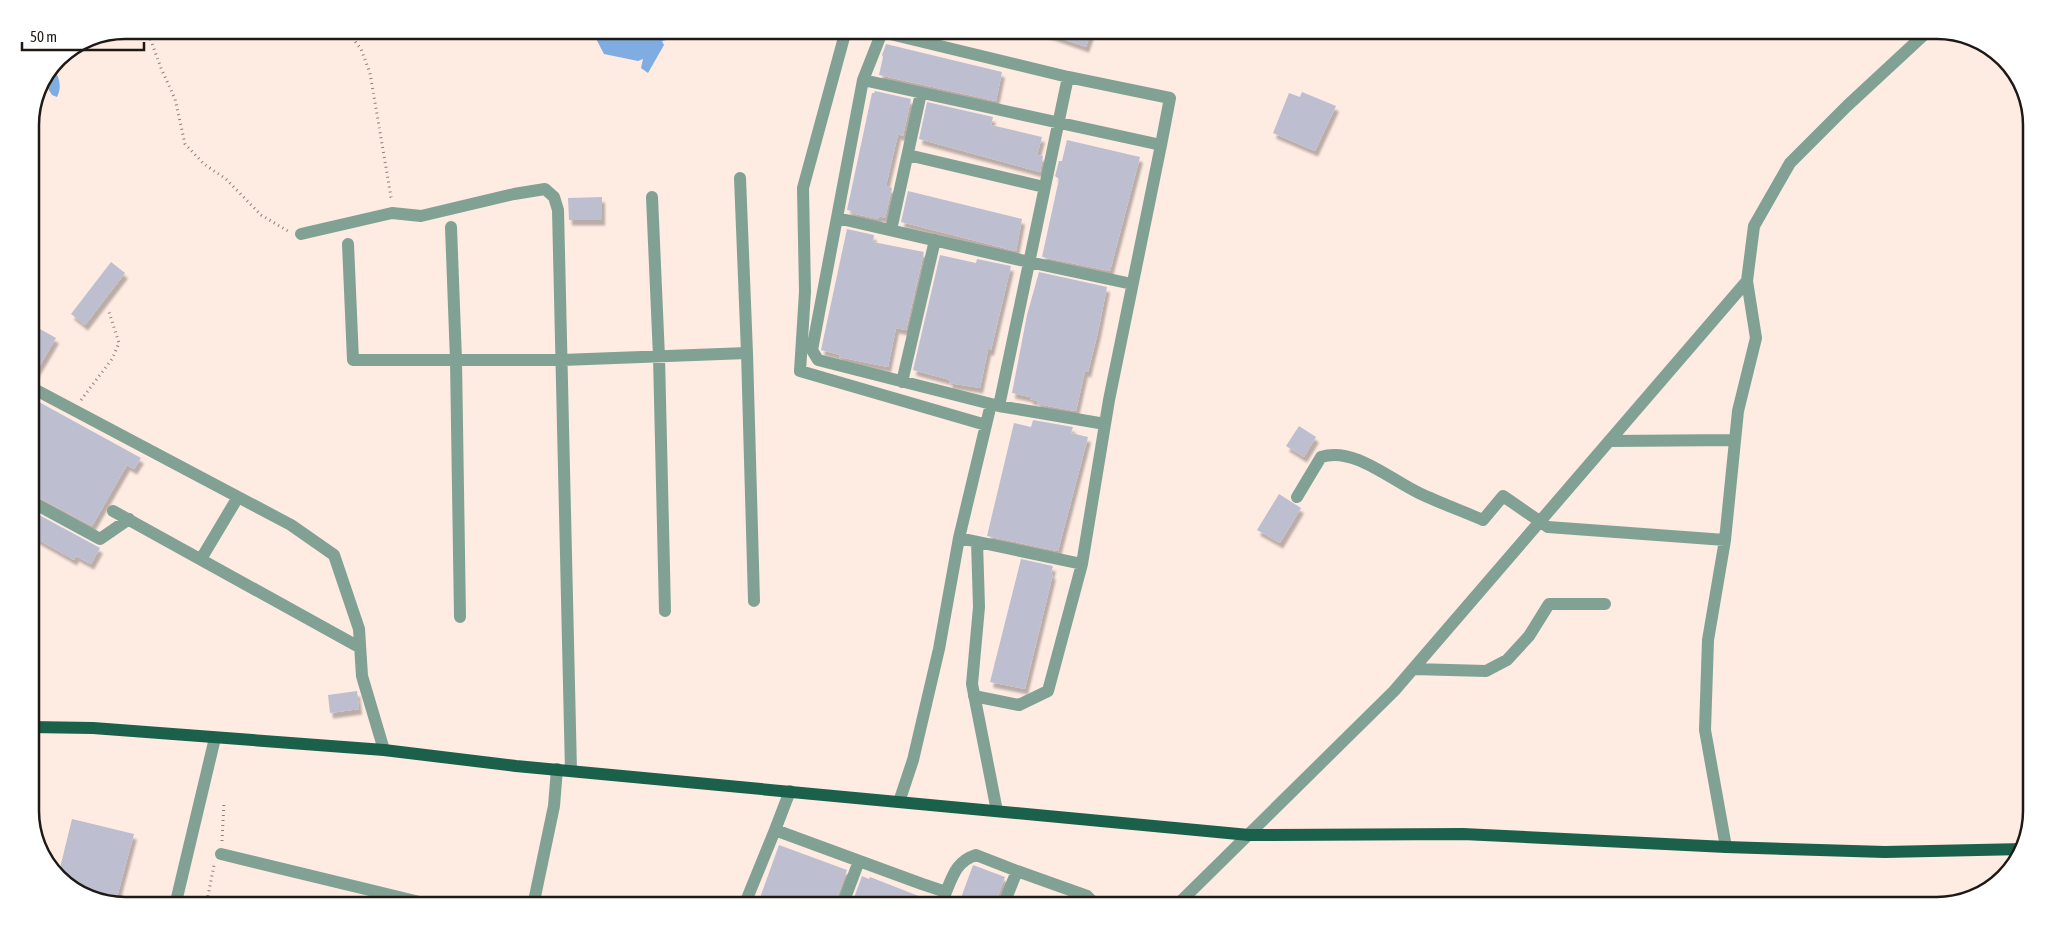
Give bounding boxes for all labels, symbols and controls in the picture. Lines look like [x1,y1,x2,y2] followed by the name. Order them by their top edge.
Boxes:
[22,20,145,52] scale bar
[30,28,57,45] text: 50 m

